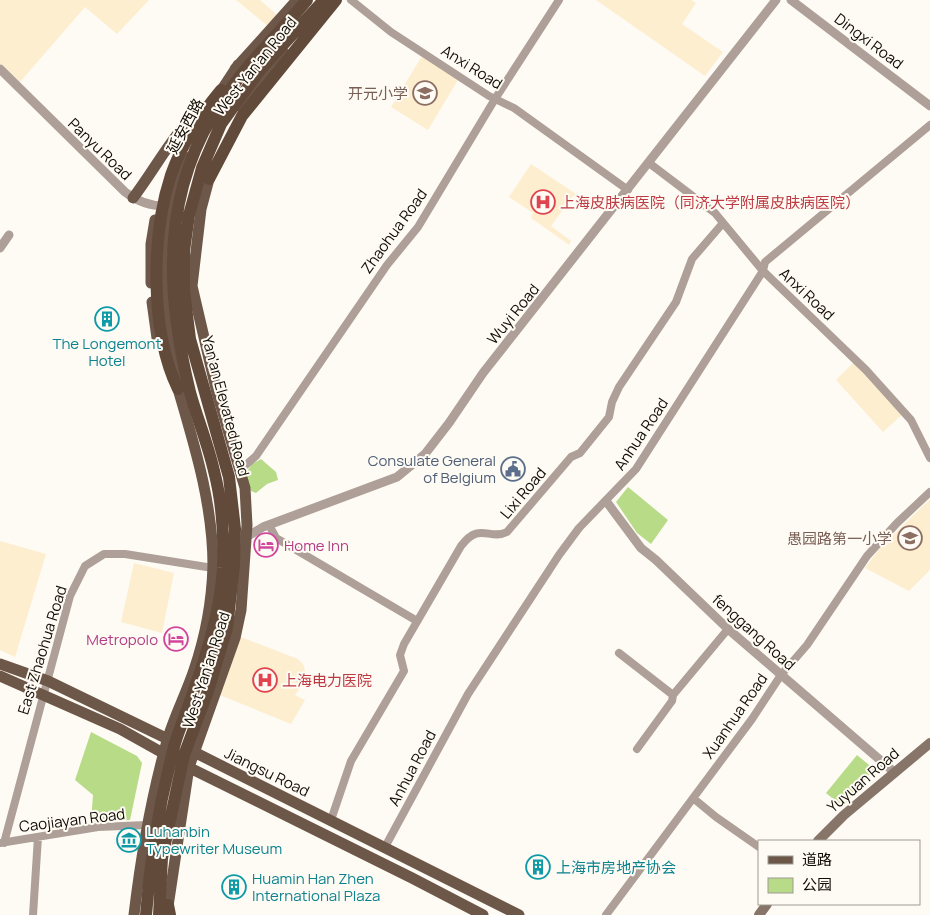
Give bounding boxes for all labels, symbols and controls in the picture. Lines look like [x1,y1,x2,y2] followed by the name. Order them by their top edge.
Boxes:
[830,8,908,74] street label: Dingxi Road
[209,12,301,120] street label: West Yan'an Road
[437,40,507,94] street label: Anxi Road
[412,80,438,106] school or university icon: 开元小学
[348,83,408,104] place label: 开元小学
[162,95,208,157] street label: 延安西路
[64,113,136,185] street label: Panyu Road
[356,184,432,278] street label: Zhaohua Road
[530,189,556,215] hospital icon: 上海皮肤病医院（同济大学附属皮肤病医院）
[560,192,860,213] place label: 上海皮肤病医院（同济大学附属皮肤病医院）
[775,263,839,325] street label: Anxi Road
[482,279,544,349] street label: Wuyi Road
[94,306,120,332] building icon: The Longemont Hotel
[53,333,161,371] place label: The Longemont Hotel
[197,333,255,479] street label: Yan'an Elevated Road
[609,394,673,474] street label: Anhua Road
[368,450,496,488] place label: Consulate General of Belgium
[500,456,526,482] public building icon: Consulate General of Belgium
[495,463,551,523] street label: Lixi Road
[897,525,923,551] school or university icon: 愚园路第一小学
[787,528,892,549] place label: 愚园路第一小学
[253,532,279,558] hotel icon: Home Inn
[284,535,349,556] place label: Home Inn
[12,583,72,717] street label: East Zhaohua Road
[708,589,800,675] street label: fenggang Road
[177,609,235,731] street label: West Yan'an Road
[163,626,189,652] hotel icon: Metropolo
[86,629,158,650] place label: Metropolo
[252,667,278,693] hospital icon: 上海电力医院
[698,669,772,763] street label: Xuanhua Road
[282,670,372,691] place label: 上海电力医院
[383,726,441,810] street label: Anhua Road
[221,742,313,802] street label: Jiangsu Road
[822,743,904,817] street label: Yuyuan Road
[18,803,126,837] street label: Caojiayan Road
[146,821,282,859] place label: Luhanbin Typewriter Museum
[116,827,142,853] museum icon: Luhanbin Typewriter Museum
[758,840,920,905] legend
[802,849,832,870] text: 道路
[525,854,551,880] building icon: 上海市房地产协会
[556,857,676,878] place label: 上海市房地产协会
[252,868,380,906] place label: Huamin Han Zhen International Plaza
[221,874,247,900] building icon: Huamin Han Zhen International Plaza
[802,874,832,895] text: 公园

